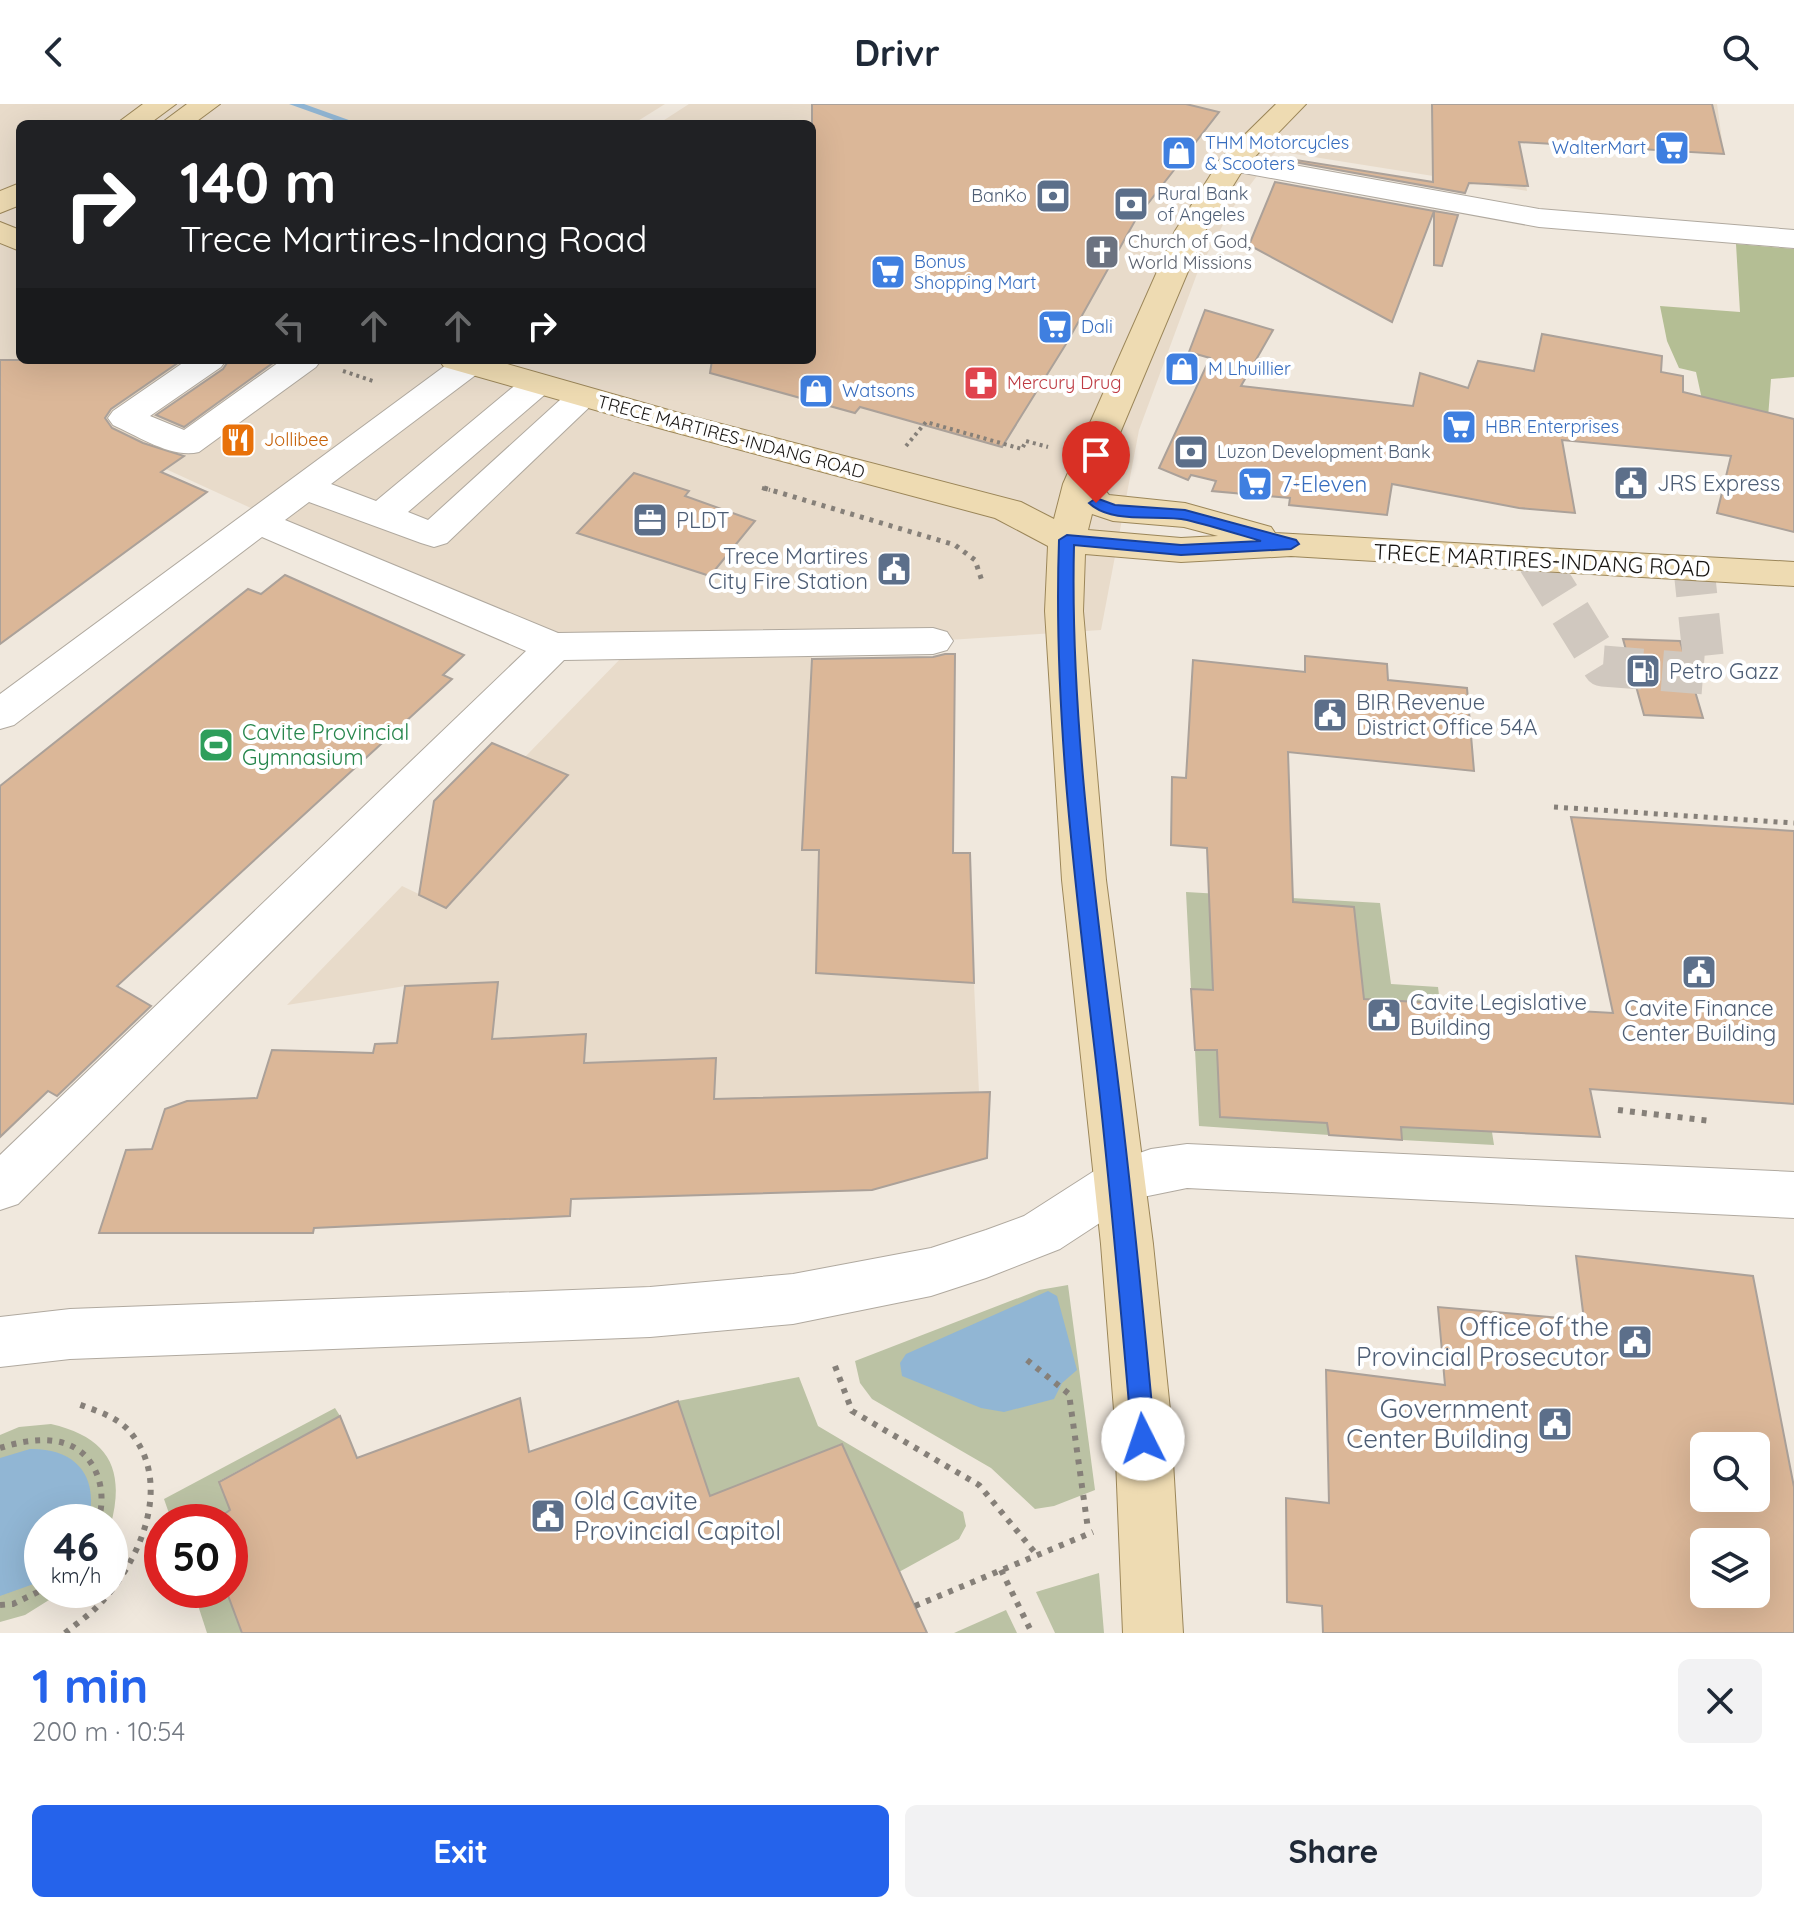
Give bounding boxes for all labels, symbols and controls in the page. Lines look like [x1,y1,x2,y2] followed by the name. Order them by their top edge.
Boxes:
[32,30,76,74] icon: back
[854,30,940,75] text: Drivr
[1718,30,1762,74] icon: search
[1653,129,1691,167] supermarket icon: WalterMart
[1205,131,1349,175] place label: THM Motorcycles & Scooters
[1160,134,1198,172] shop icon: THM Motorcycles & Scooters
[1552,136,1646,159] place label: WalterMart
[180,147,336,217] text: 140 m
[48,152,152,256] icon: right
[1034,177,1072,215] bank icon: BanKo
[1157,182,1248,226] place label: Rural Bank of Angeles
[971,184,1027,207] place label: BanKo
[1112,185,1150,223] bank icon: Rural Bank of Angeles
[180,216,647,261] text: Trece Martires-Indang Road
[1128,230,1252,274] place label: Church of God, World Missions
[1083,233,1121,271] church icon: Church of God, World Missions
[914,250,1036,294] place label: Bonus Shopping Mart
[869,253,907,291] supermarket icon: Bonus Shopping Mart
[268,304,312,348] icon: left
[352,304,396,348] icon: ahead
[436,304,480,348] icon: ahead
[520,304,564,348] icon: right
[1036,308,1074,346] supermarket icon: Dali
[1081,315,1113,338] place label: Dali
[1163,350,1201,388] shop icon: M Lhuillier
[1208,357,1291,380] place label: M Lhuillier
[962,364,1000,402] pharmacy icon: Mercury Drug
[1007,371,1121,394] place label: Mercury Drug
[797,372,835,410] shop icon: Watsons
[842,379,915,402] place label: Watsons
[595,390,867,483] street label: TRECE MARTIRES-INDANG ROAD
[1440,408,1478,446] supermarket icon: HBR Enterprises
[1485,415,1619,438] place label: HBR Enterprises
[219,421,257,459] restaurant icon: Jollibee
[1062,421,1130,503] pin
[264,428,329,451] place label: Jollibee
[1074,433,1118,477] icon: arrive
[1172,433,1210,471] bank icon: Luzon Development Bank
[1217,440,1431,463] place label: Luzon Development Bank
[1612,464,1650,502] public building icon: JRS Express
[1236,465,1274,503] supermarket icon: 7-Eleven
[1657,469,1780,497] place label: JRS Express
[1281,470,1367,498] place label: 7-Eleven
[631,501,669,539] office icon: PLDT
[676,506,729,534] place label: PLDT
[1373,537,1711,583] street label: TRECE MARTIRES-INDANG ROAD
[708,542,868,595] place label: Trece Martires City Fire Station
[875,550,913,588] public building icon: Trece Martires City Fire Station
[1624,652,1662,690] fuel station icon: Petro Gazz
[1669,657,1779,685] place label: Petro Gazz
[1356,688,1537,741] place label: BIR Revenue District Office 54A
[1311,696,1349,734] public building icon: BIR Revenue District Office 54A
[242,718,409,771] place label: Cavite Provincial Gymnasium
[197,726,235,764] sports icon: Cavite Provincial Gymnasium
[1680,953,1718,991] public building icon: Cavite Finance Center Building
[1410,988,1587,1041] place label: Cavite Legislative Building
[1622,994,1776,1047] place label: Cavite Finance Center Building
[1365,996,1403,1034] public building icon: Cavite Legislative Building
[1356,1310,1609,1373] place label: Office of the Provincial Prosecutor
[1616,1323,1654,1361] public building icon: Office of the Provincial Prosecutor
[1346,1392,1529,1455] place label: Government Center Building
[1101,1397,1185,1481] position arrow
[1536,1405,1574,1443] public building icon: Government Center Building
[1690,1432,1770,1608] map controls
[1690,1432,1770,1512] button: search
[574,1484,781,1547] place label: Old Cavite Provincial Capitol
[529,1497,567,1535] public building icon: Old Cavite Provincial Capitol
[144,1504,248,1608] speed limit sign: 50
[53,1521,99,1571] text: 46
[1690,1528,1770,1608] button: layers
[51,1563,101,1588] text: km/h
[32,1655,148,1715] text: 1 min
[1678,1659,1762,1743] button: close
[32,1715,185,1748] text: 200 m · 10:54
[32,1805,889,1897] button: Exit
[905,1805,1762,1897] button: Share

